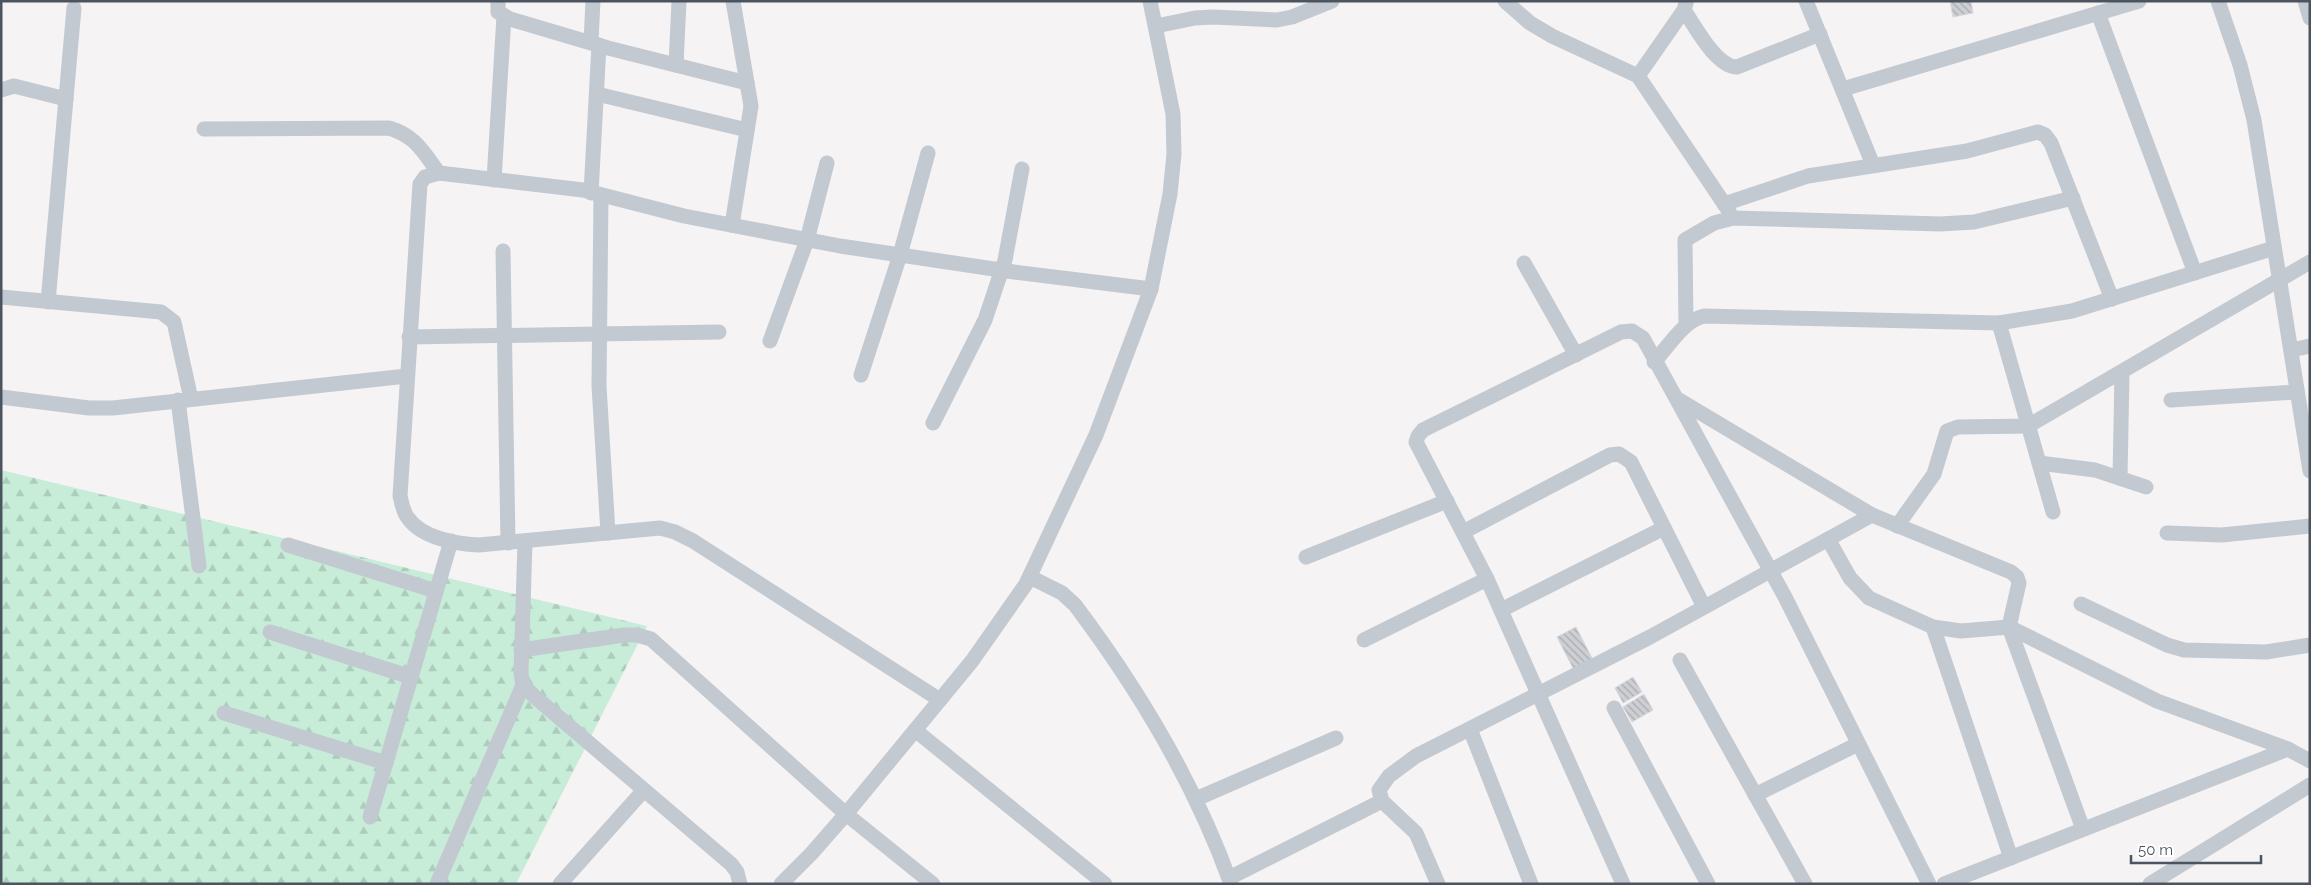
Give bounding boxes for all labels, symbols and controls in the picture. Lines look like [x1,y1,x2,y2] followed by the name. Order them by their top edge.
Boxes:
[2131,832,2261,864] scale bar
[2138,841,2173,859] text: 50 m

